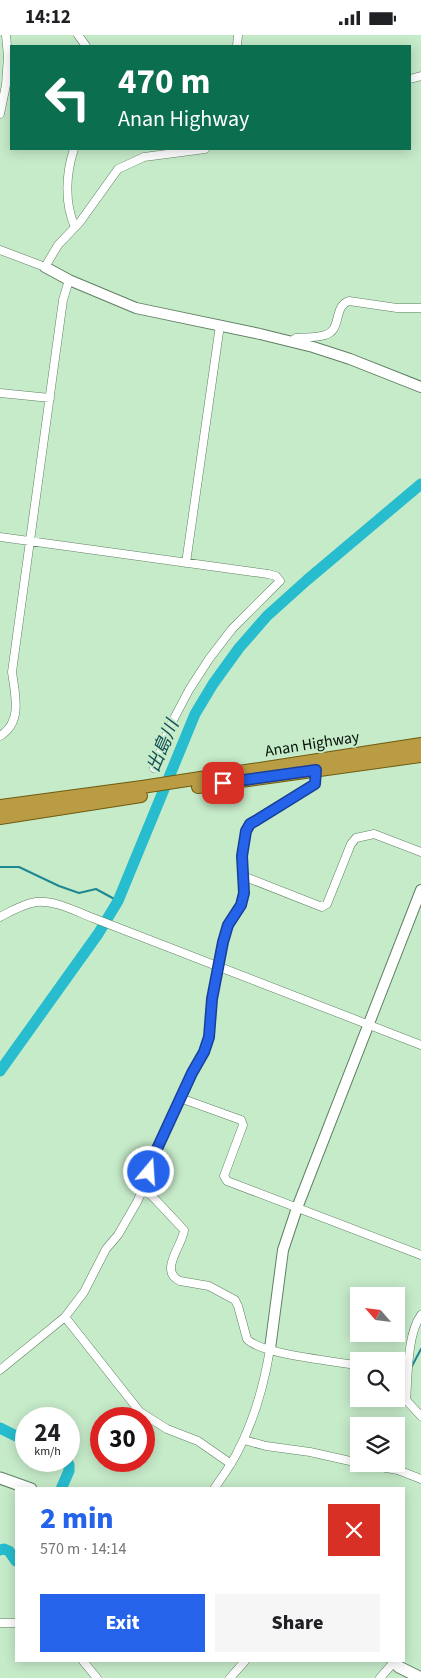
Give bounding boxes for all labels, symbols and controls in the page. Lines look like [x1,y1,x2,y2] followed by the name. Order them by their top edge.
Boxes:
[25,4,71,31] text: 14:12
[118,57,210,107] text: 470 m
[35,65,100,130] icon: left
[118,103,249,135] text: Anan Highway
[141,714,186,776] water label: 出島川
[263,726,361,762] street label: Anan Highway
[202,762,244,804] pin
[209,769,237,797] icon: arrive
[122,1145,174,1197] position arrow
[350,1287,405,1343] north arrow
[350,1287,405,1472] map controls
[350,1352,405,1407] button: search
[90,1407,155,1472] speed limit sign: 30
[34,1415,61,1451] text: 24
[350,1417,405,1472] button: layers
[34,1443,61,1460] text: km/h
[40,1497,114,1540] text: 2 min
[328,1504,380,1556] button: close
[40,1538,127,1560] text: 570 m · 14:14
[40,1594,205,1652] button: Exit
[215,1594,380,1652] button: Share

